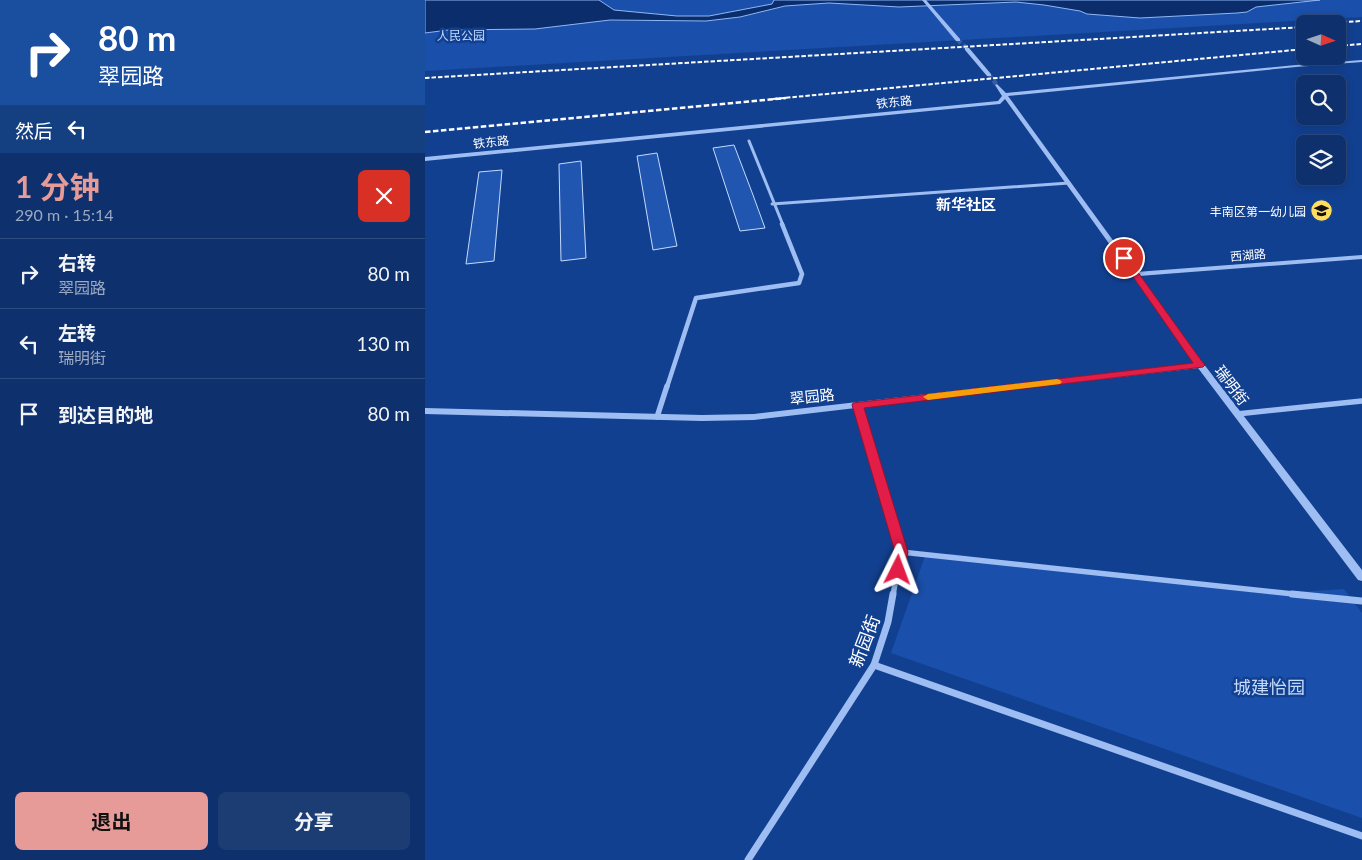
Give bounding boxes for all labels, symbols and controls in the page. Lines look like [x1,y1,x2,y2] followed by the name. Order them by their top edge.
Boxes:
[1296,15,1346,65] north arrow
[1296,15,1346,185] map controls
[98,16,176,58] text: 80 m
[15,20,80,85] icon: right
[437,28,485,43] park label: 人民公园
[98,62,164,89] text: 翠园路
[1296,75,1346,125] button: search
[875,93,913,111] street label: 铁东路
[63,115,91,143] icon: left
[15,119,53,142] text: 然后
[472,133,510,151] street label: 铁东路
[1296,135,1346,185] button: layers
[15,168,100,204] text: 1 分钟
[358,170,410,222] button: close
[936,195,996,213] district label: 新华社区
[1310,199,1334,223] school or university icon: 丰南区第一幼儿园
[1210,204,1306,219] place label: 丰南区第一幼儿园
[15,205,114,224] text: 290 m · 15:14
[1103,237,1145,279] pin
[1110,244,1138,272] icon: arrive
[1229,246,1267,264] street label: 西湖路
[58,251,96,274] text: 右转
[15,260,43,288] icon: right
[367,262,410,285] text: 80 m
[58,278,106,297] text: 翠园路
[58,321,96,344] text: 左转
[15,330,43,358] icon: left
[356,332,410,355] text: 130 m
[58,348,106,367] text: 瑞明街
[1211,362,1253,408] street label: 瑞明街
[789,385,835,407] street label: 翠园路
[15,400,43,428] icon: arrive
[367,402,410,425] text: 80 m
[58,403,153,426] text: 到达目的地
[871,543,923,595] position arrow
[844,612,884,670] street label: 新园街
[1233,676,1305,698] park label: 城建怡园
[15,792,208,850] button: 退出
[218,792,410,850] button: 分享

